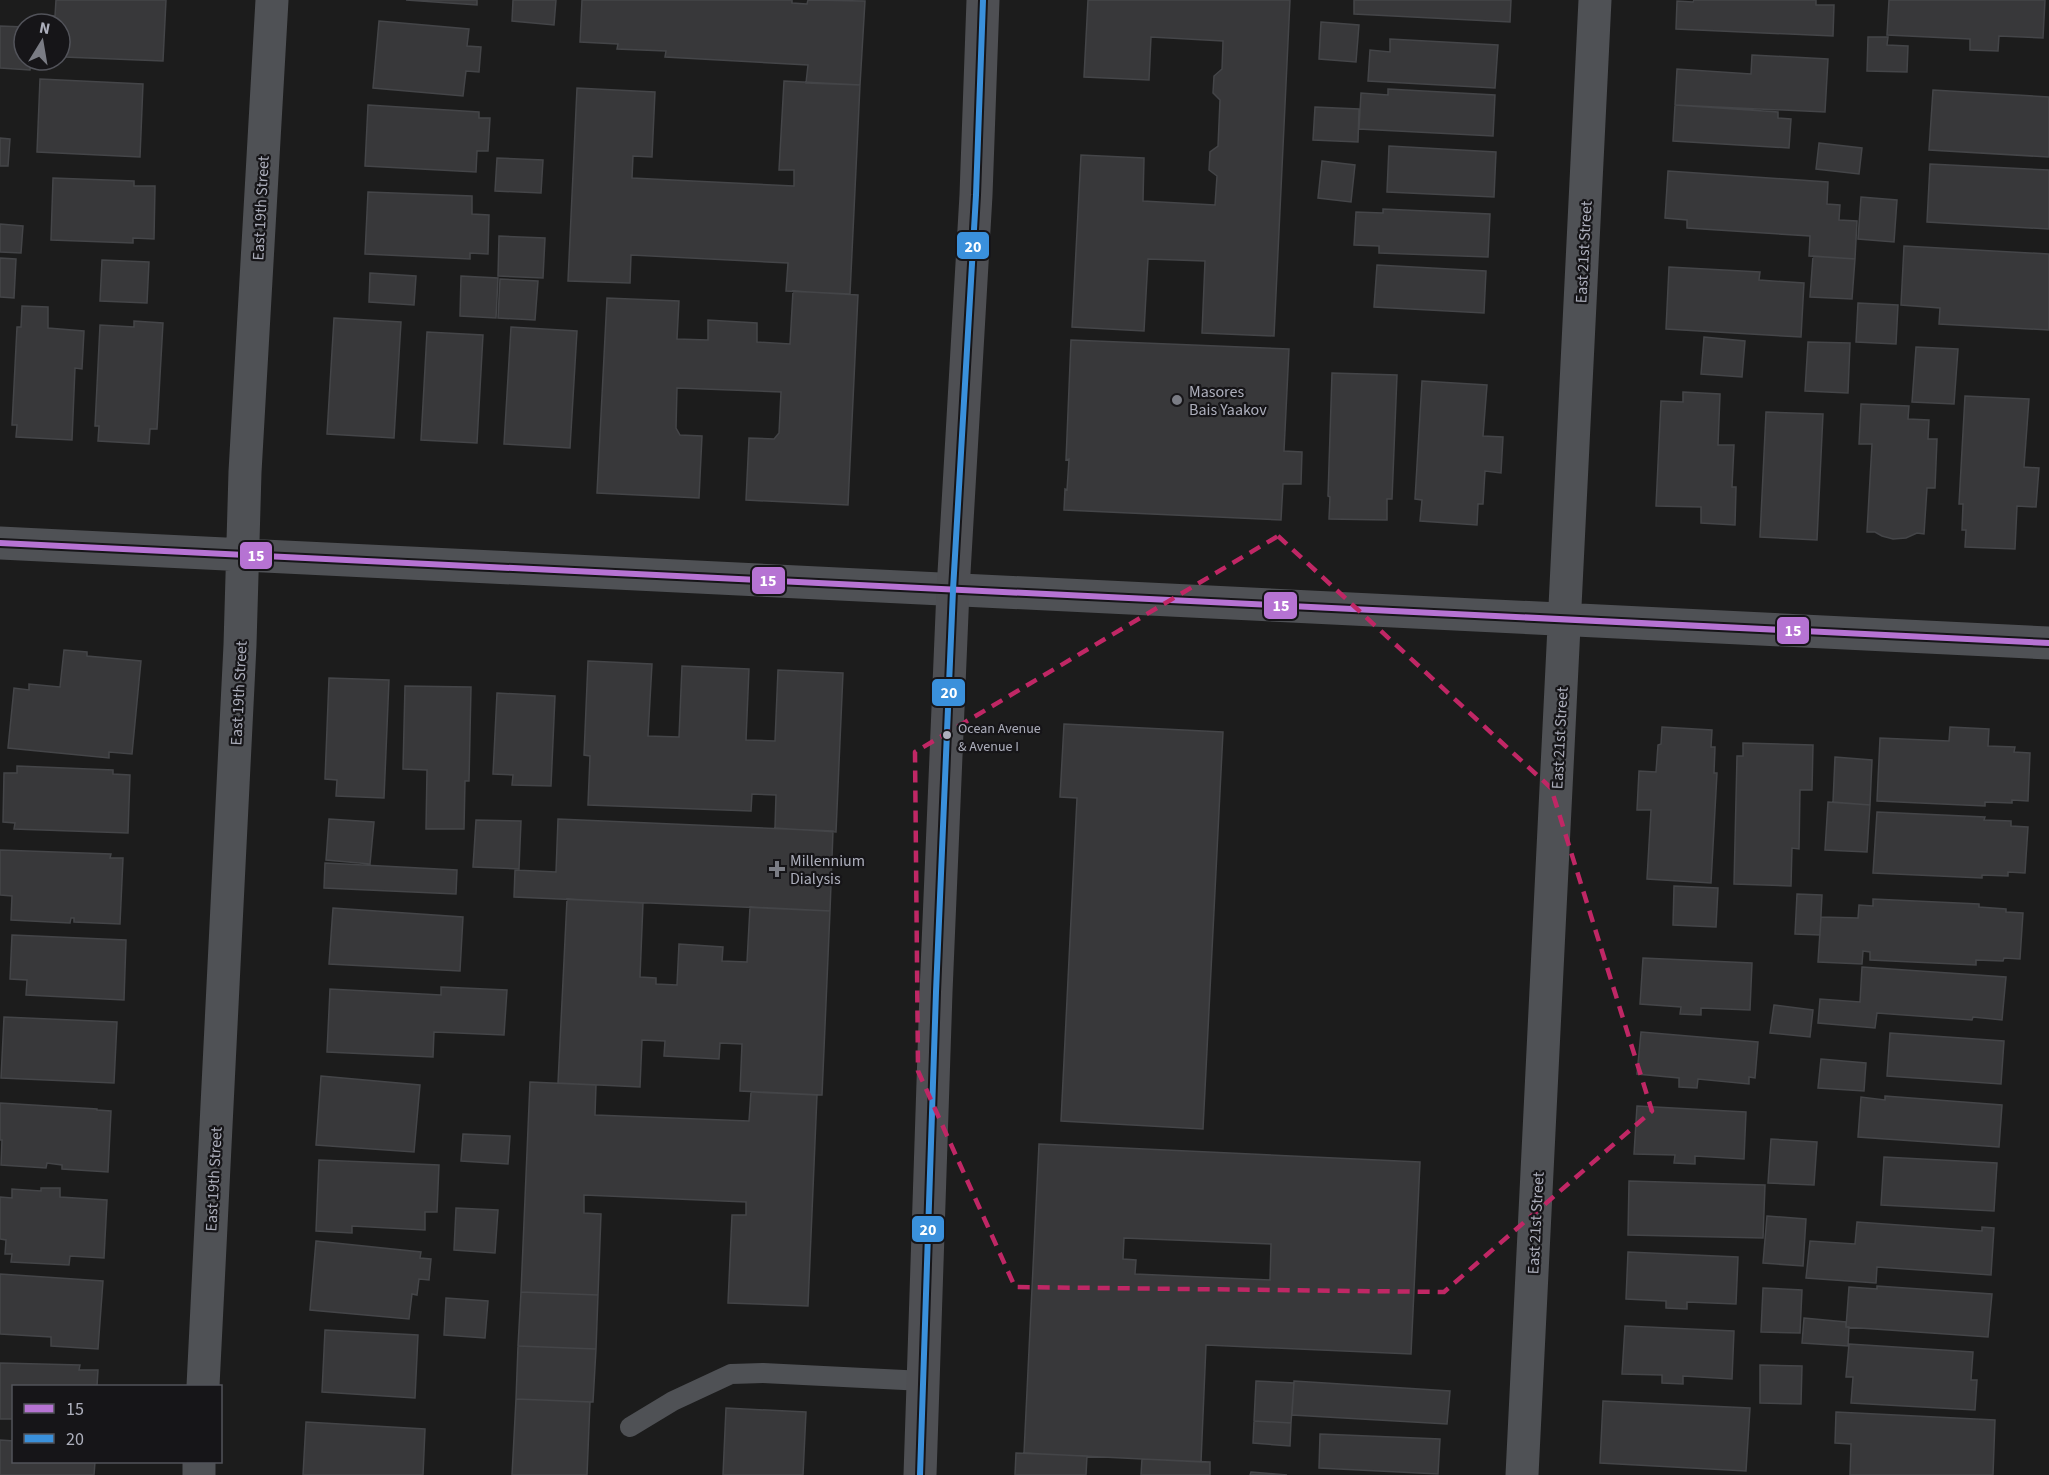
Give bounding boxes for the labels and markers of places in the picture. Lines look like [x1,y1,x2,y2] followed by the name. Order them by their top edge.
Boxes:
[1189,381,1267,421] place label: Masores Bais Yaakov
[1170,393,1184,407] marker: Masores Bais Yaakov
[958,719,1041,757] place label: Ocean Avenue & Avenue I
[941,729,953,741] marker: Ocean Avenue & Avenue I
[790,850,865,890] place label: Millennium Dialysis
[768,860,786,878] marker: Millennium Dialysis

